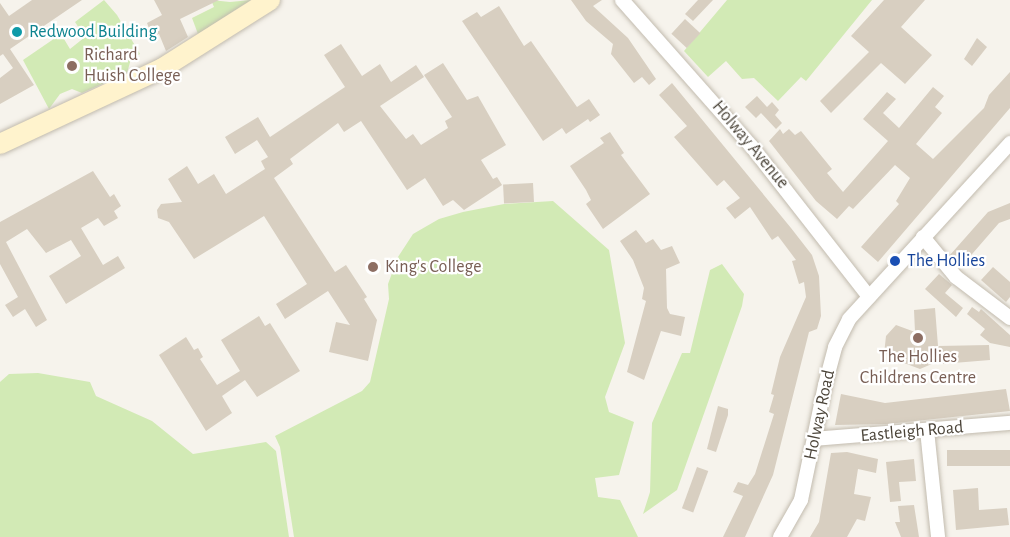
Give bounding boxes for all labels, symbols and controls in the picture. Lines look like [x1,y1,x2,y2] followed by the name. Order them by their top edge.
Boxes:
[29,21,157,43] place label: Redwood Building
[10,25,24,39] marker: Redwood Building
[84,45,181,88] place label: Richard Huish College
[65,59,79,73] marker: Richard Huish College
[707,97,793,193] street label: Holway Avenue
[907,250,985,272] place label: The Hollies
[888,254,902,268] marker: The Hollies
[385,256,481,278] place label: King's College
[366,260,380,274] marker: King's College
[911,331,925,345] marker: The Hollies Childrens Centre
[860,347,976,389] place label: The Hollies Childrens Centre
[800,368,840,462] street label: Holway Road
[860,417,964,447] street label: Eastleigh Road

